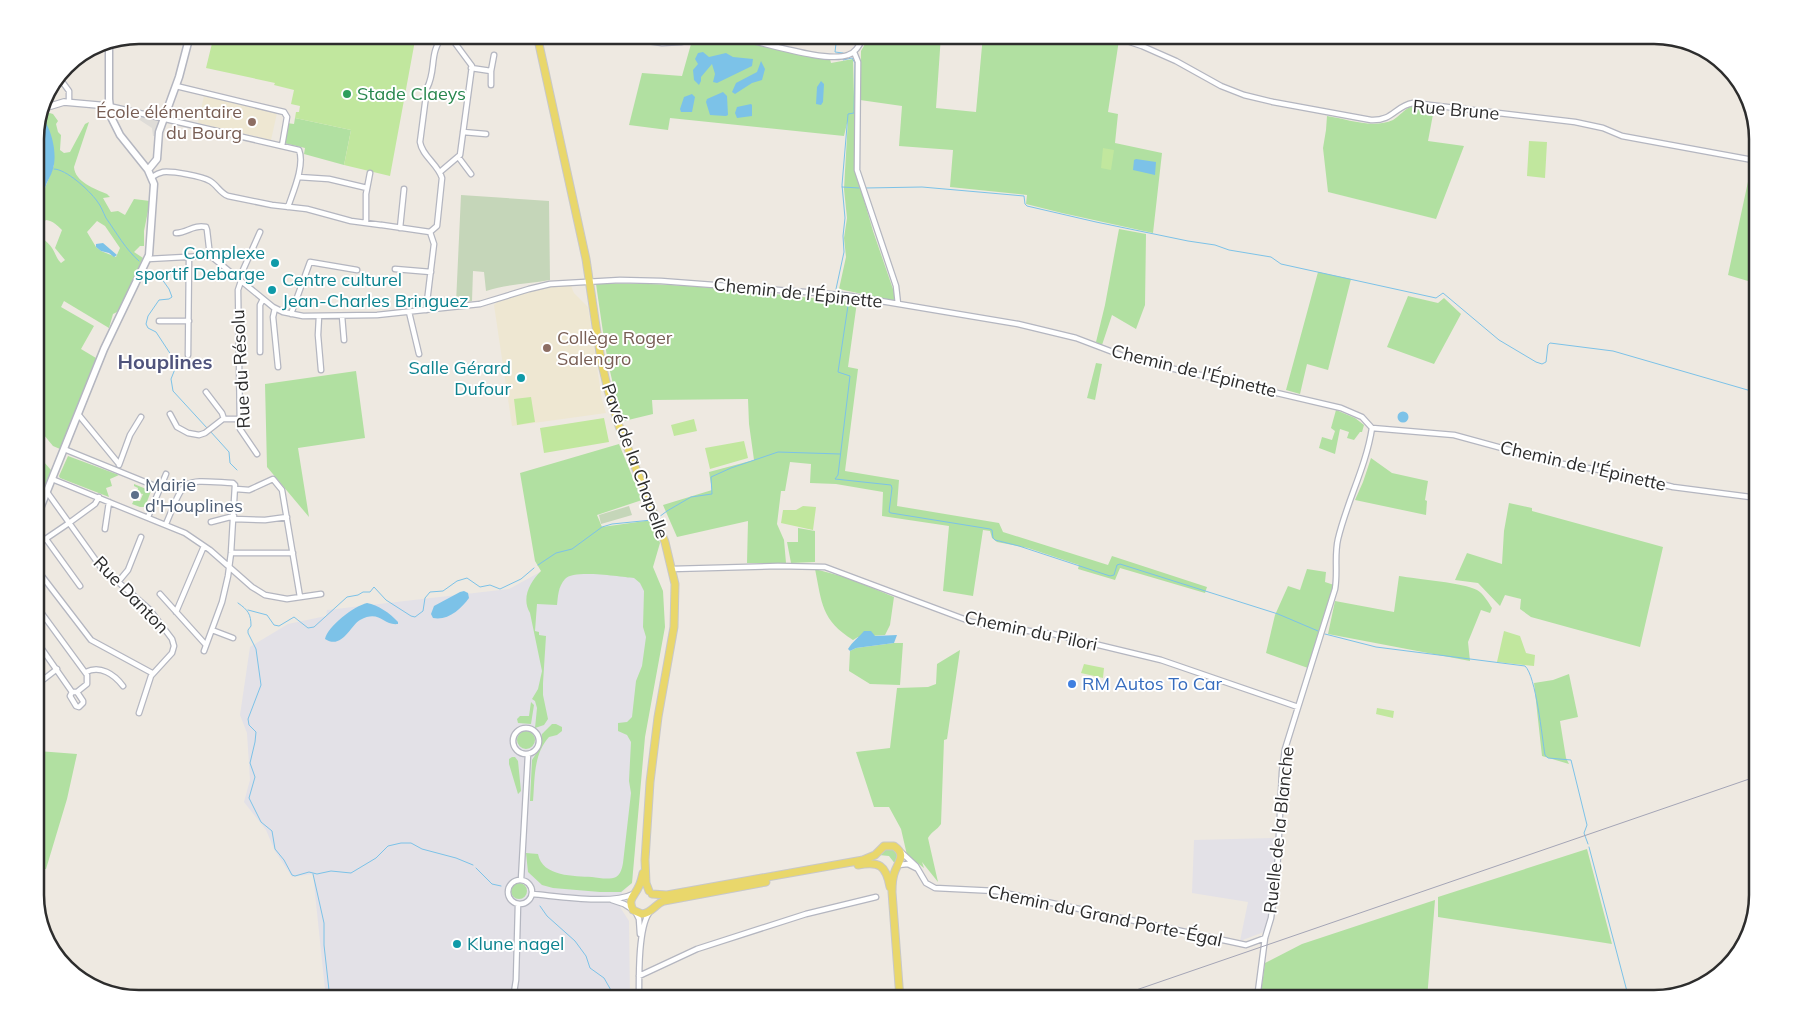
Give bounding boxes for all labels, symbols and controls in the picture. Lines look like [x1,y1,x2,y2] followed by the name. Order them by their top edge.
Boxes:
[357,82,466,105] place label: Stade Claeys
[341,88,353,100] marker: Stade Claeys
[1412,94,1500,125] street label: Rue Brune
[96,100,242,144] place label: École élémentaire du Bourg
[246,116,258,128] marker: École élémentaire du Bourg
[135,241,265,285] place label: Complexe sportif Debarge
[269,257,281,269] marker: Complexe sportif Debarge
[282,268,469,312] place label: Centre culturel Jean-Charles Bringuez
[713,272,884,313] street label: Chemin de l'Épinette
[266,284,278,296] marker: Centre culturel Jean-Charles Bringuez
[226,309,255,429] street label: Rue du Résolu
[557,326,673,370] place label: Collège Roger Salengro
[1109,339,1279,402] street label: Chemin de l'Épinette
[541,342,553,354] marker: Collège Roger Salengro
[117,349,213,374] district label: Houplines
[409,356,511,400] place label: Salle Gérard Dufour
[515,372,527,384] marker: Salle Gérard Dufour
[597,380,674,542] street label: Pavé de la Chapelle
[1498,435,1668,496] street label: Chemin de l'Épinette
[145,473,243,517] place label: Mairie d'Houplines
[129,489,141,501] marker: Mairie d'Houplines
[89,551,174,638] street label: Rue Danton
[963,605,1100,656] street label: Chemin du Pilori
[1082,672,1223,695] place label: RM Autos To Car
[1066,678,1078,690] marker: RM Autos To Car
[1258,745,1299,915] street label: Ruelle de la Blanche
[986,879,1225,952] street label: Chemin du Grand Porte-Égal
[467,932,564,955] place label: Klune nagel
[451,938,463,950] marker: Klune nagel

